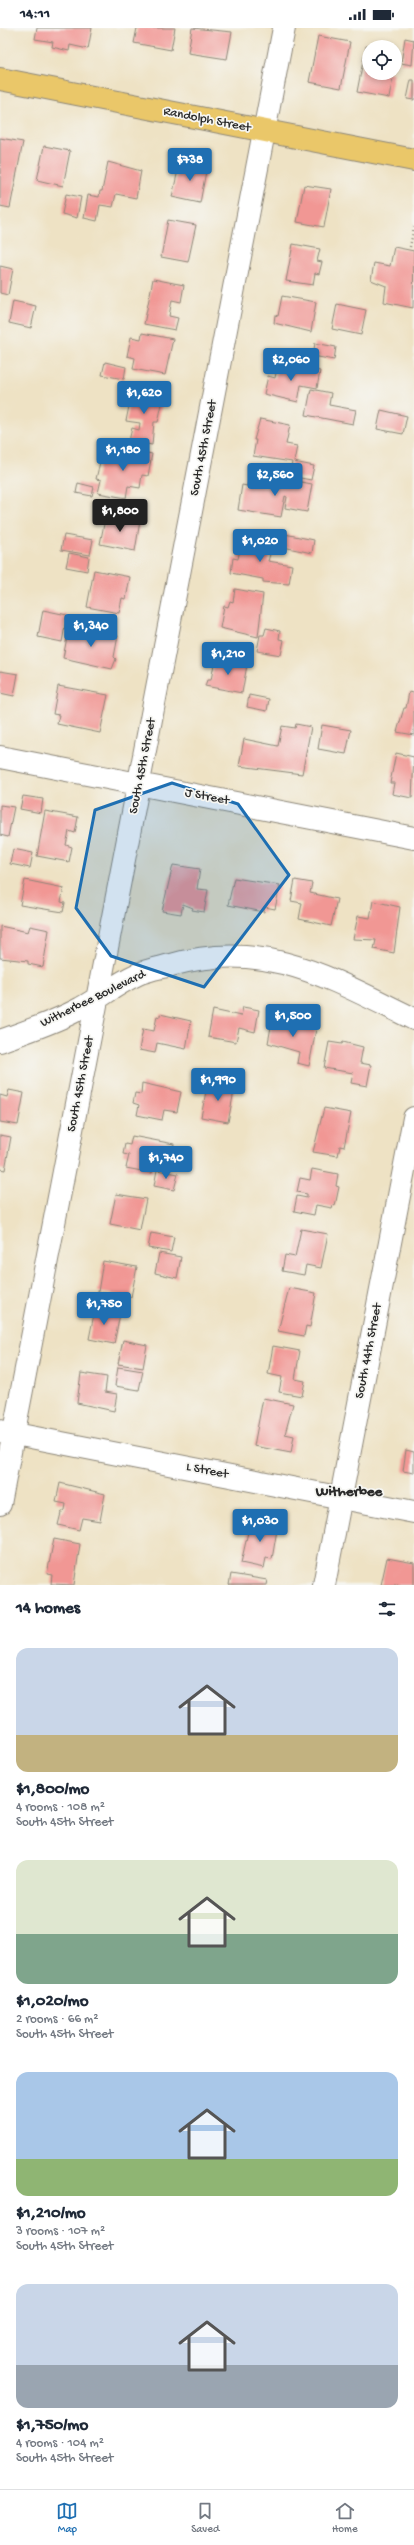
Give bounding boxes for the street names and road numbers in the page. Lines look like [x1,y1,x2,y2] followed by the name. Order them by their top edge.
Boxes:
[162,104,254,136] street label: Randolph Street
[187,397,221,497] street label: South 45th Street
[126,715,160,815] street label: South 45th Street
[184,785,232,809] street label: J Street
[38,966,149,1031] street label: Witherbee Boulevard
[64,1033,98,1133] street label: South 45th Street
[352,1301,386,1400] street label: South 44th Street
[185,1460,231,1483] street label: L Street

